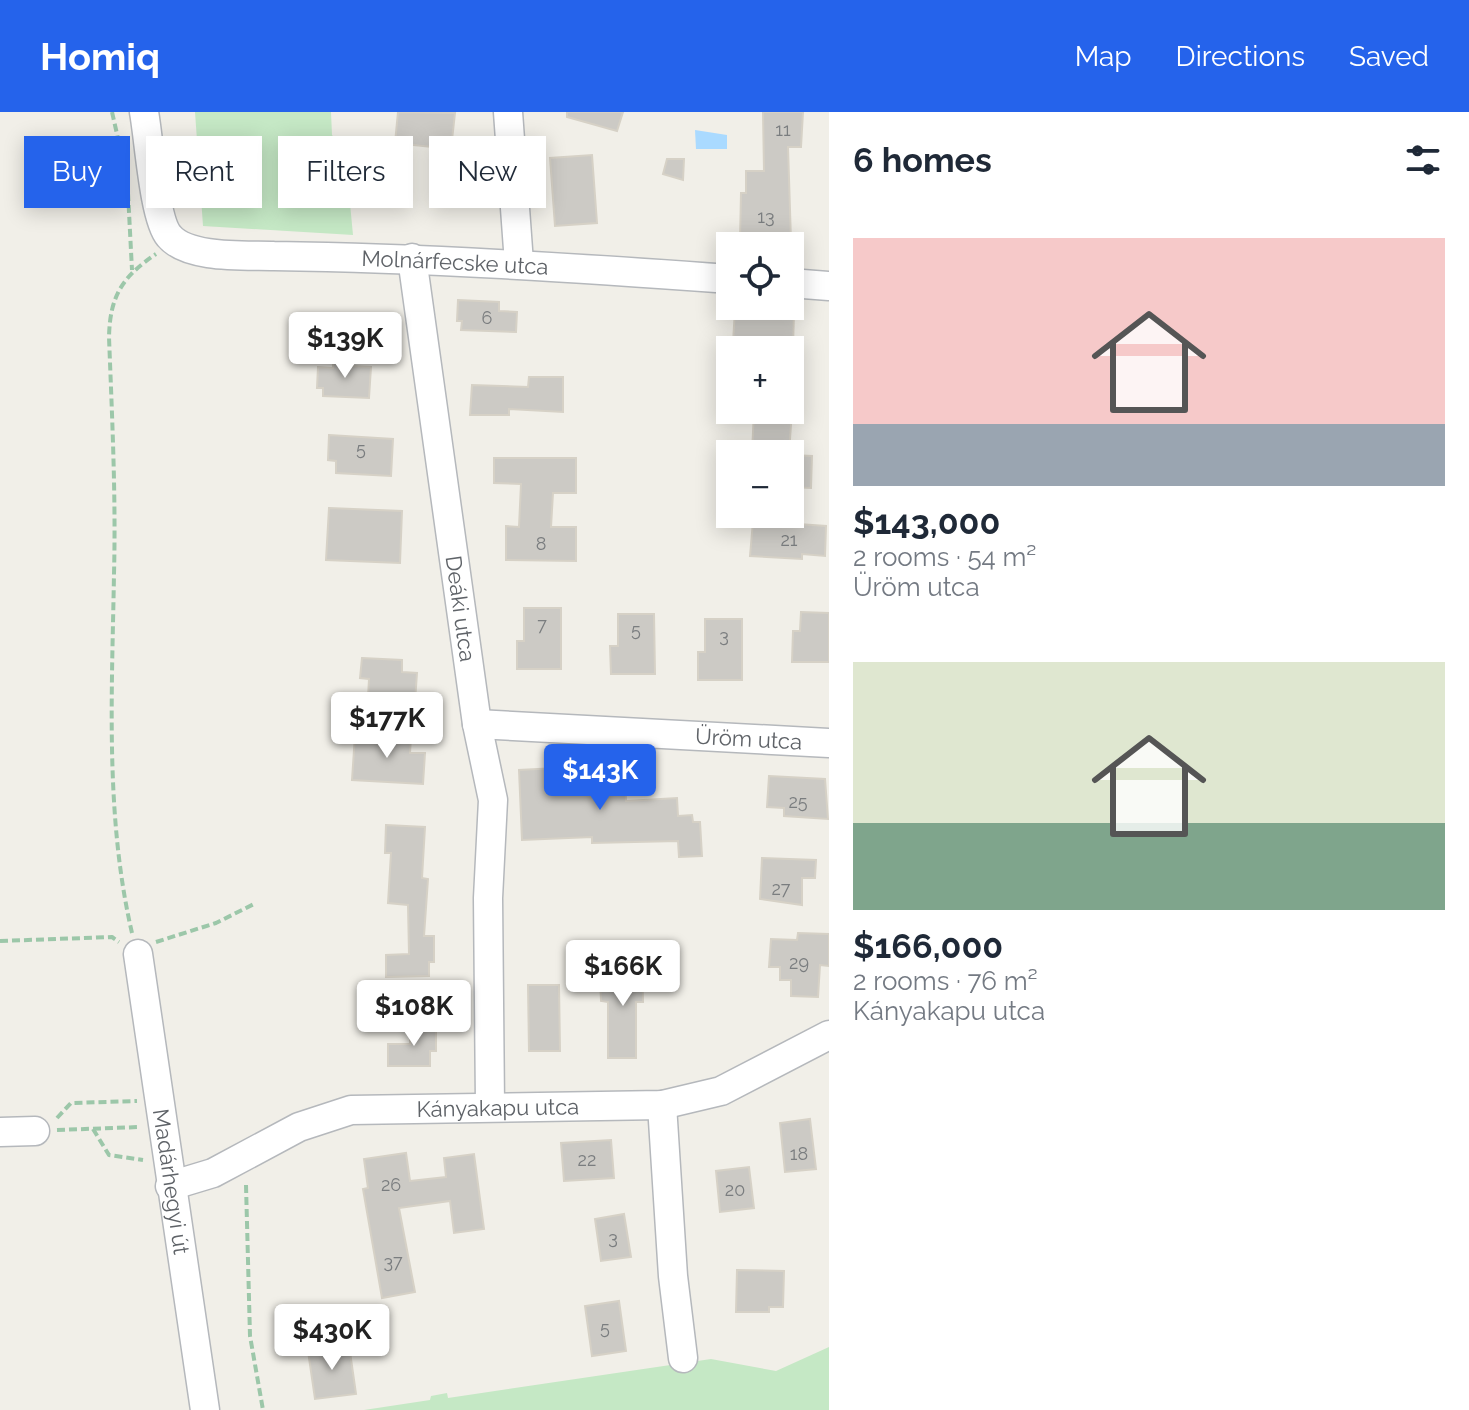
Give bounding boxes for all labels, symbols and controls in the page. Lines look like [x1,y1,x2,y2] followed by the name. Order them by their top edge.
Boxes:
[40,34,160,79] text: Homiq
[1075,40,1132,73] text: Map
[1176,40,1305,73] text: Directions
[1349,40,1429,73] text: Saved
[775,119,791,140] house number: 11
[24,136,130,208] chip: Buy
[146,136,262,208] chip: Rent
[278,136,413,208] chip: Filters
[429,136,546,208] chip: New
[1401,138,1445,182] icon: filters
[853,140,992,180] text: 6 homes
[757,206,775,227] house number: 13
[716,232,804,528] map controls
[716,232,804,320] button: locate
[361,245,549,280] street label: Molnárfecske utca
[1077,290,1221,434] icon: home
[482,307,493,328] house number: 6
[289,312,401,380] pin: $139K
[307,323,383,353] text: $139K
[716,336,804,424] button: +
[356,438,366,459] house number: 5
[716,440,804,528] button: −
[853,502,1000,542] text: $143,000
[780,529,798,550] house number: 21
[536,533,546,554] house number: 8
[853,542,1036,572] text: 2 rooms · 54 m²
[441,554,481,663] street label: Deáki utca
[853,572,980,602] text: Üröm utca
[537,614,547,635] house number: 7
[631,619,641,640] house number: 5
[719,625,729,646] house number: 3
[331,692,443,760] pin: $177K
[349,703,425,733] text: $177K
[1077,714,1221,858] icon: home
[694,723,803,755] street label: Üröm utca
[544,744,656,812] pin: $143K
[562,755,638,785] text: $143K
[788,791,808,812] house number: 25
[771,878,791,899] house number: 27
[853,926,1003,966] text: $166,000
[567,940,679,1008] pin: $166K
[584,951,662,981] text: $166K
[789,952,809,973] house number: 29
[853,966,1038,996] text: 2 rooms · 76 m²
[358,980,470,1048] pin: $108K
[375,991,453,1021] text: $108K
[853,996,1045,1026] text: Kányakapu utca
[416,1093,579,1122] street label: Kányakapu utca
[148,1107,195,1257] street label: Madárhegyi út
[790,1143,808,1164] house number: 18
[578,1149,596,1170] house number: 22
[381,1174,401,1195] house number: 26
[725,1179,745,1200] house number: 20
[608,1227,618,1248] house number: 3
[383,1251,403,1272] house number: 37
[276,1304,388,1372] pin: $430K
[292,1315,372,1345] text: $430K
[600,1317,610,1338] house number: 5

